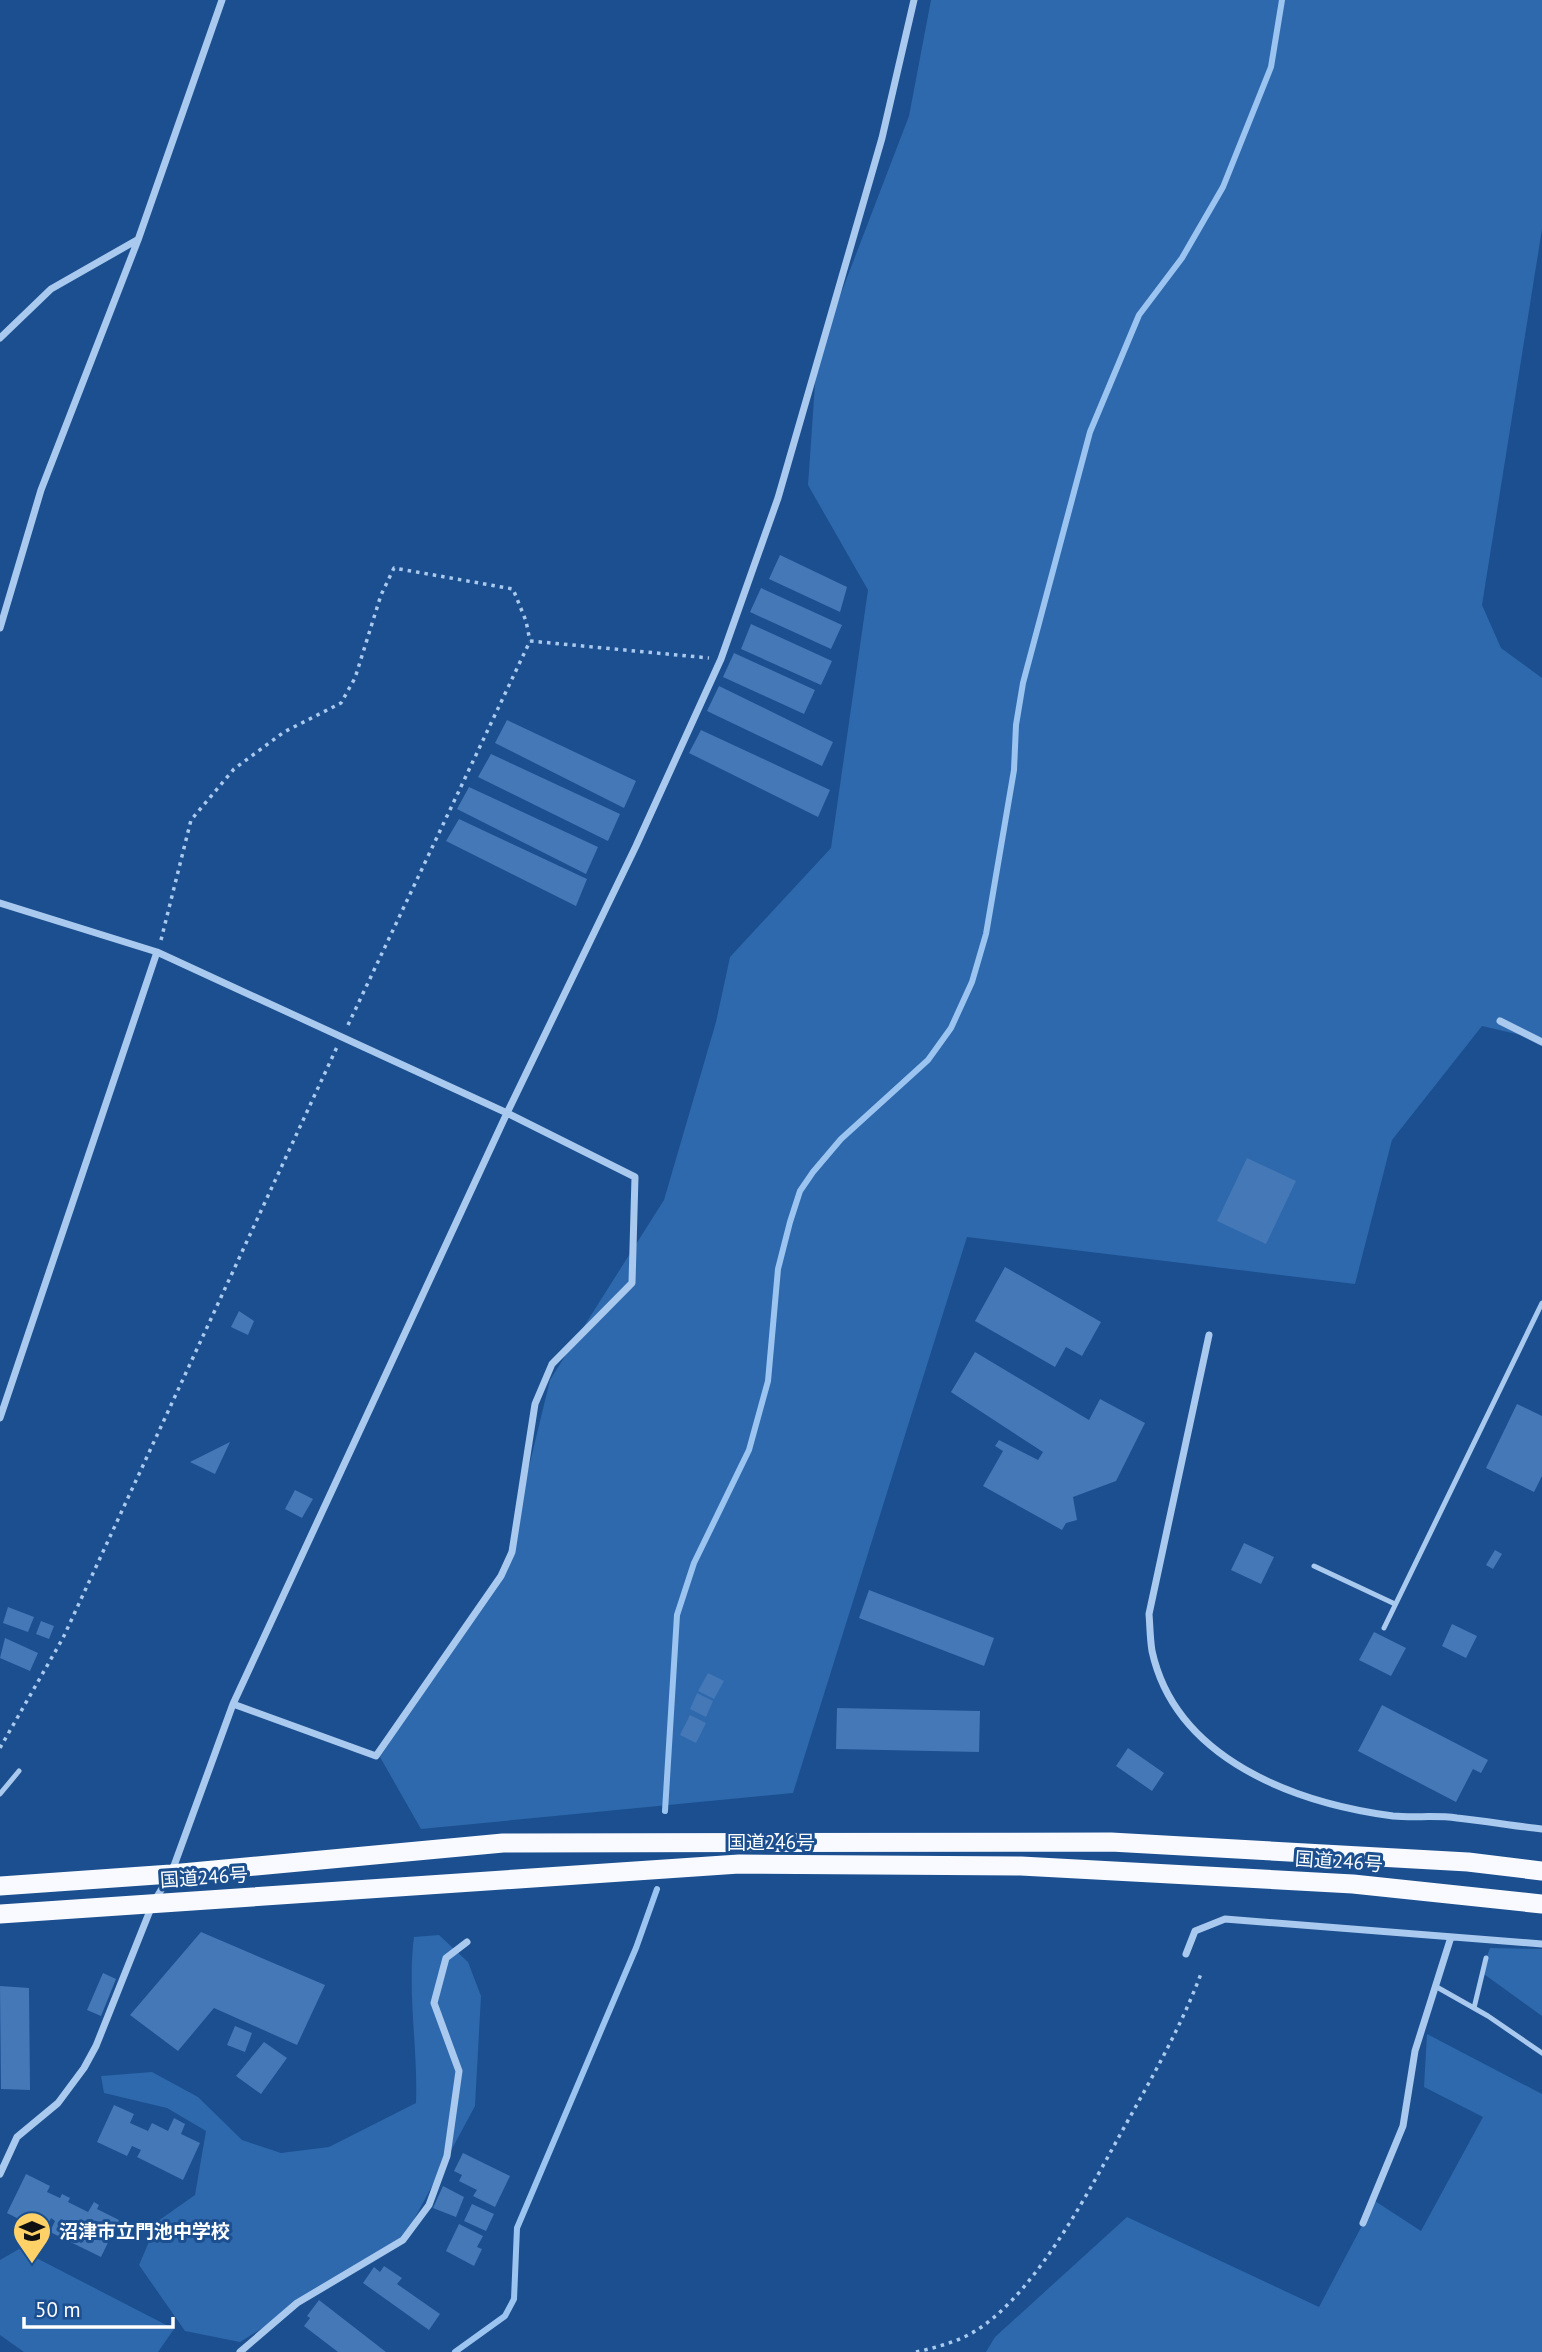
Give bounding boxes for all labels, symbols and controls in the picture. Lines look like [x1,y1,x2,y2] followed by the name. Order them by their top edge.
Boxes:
[727,1830,815,1854] street label: 国道246号
[1294,1846,1384,1876] street label: 国道246号
[159,1862,249,1892] street label: 国道246号
[11,2210,53,2265] school or university icon: 沼津市立門池中学校
[59,2219,230,2243] place label: 沼津市立門池中学校
[24,2286,173,2330] scale bar
[35,2296,81,2323] text: 50 m

